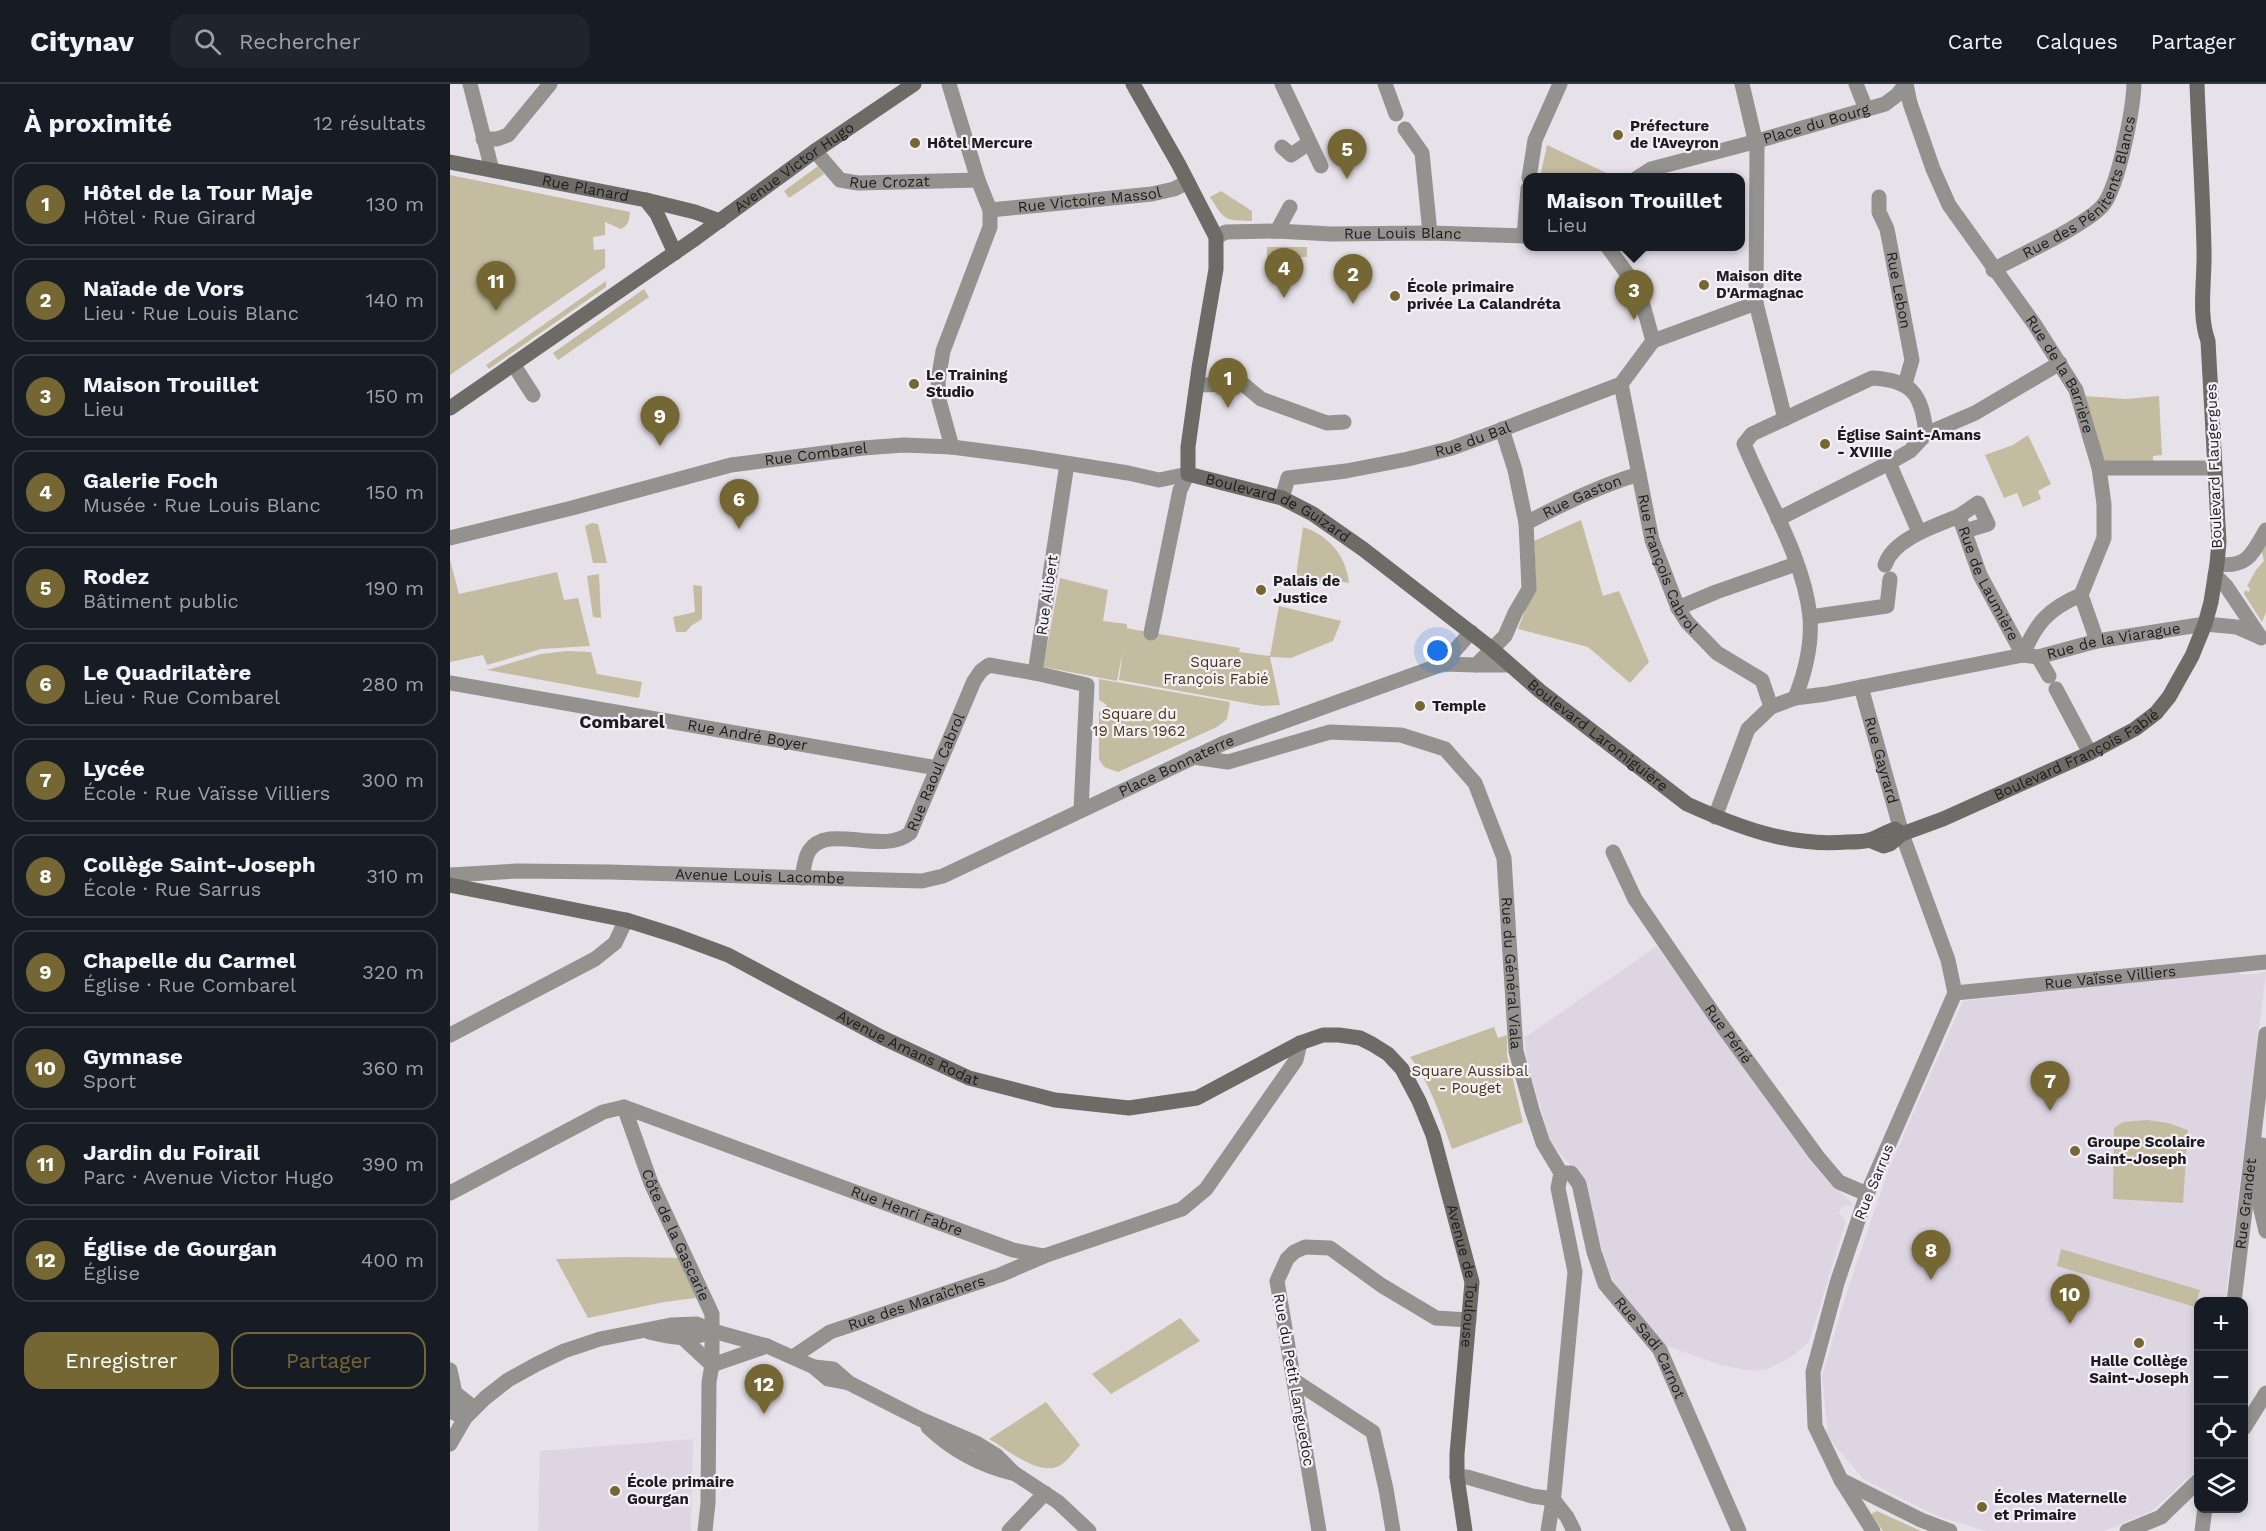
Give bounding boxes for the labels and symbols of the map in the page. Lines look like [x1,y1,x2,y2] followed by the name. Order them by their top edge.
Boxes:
[1761,100,1872,148] street label: Place du Bourg
[2019,115,2139,262] street label: Rue des Pénitents Blancs
[1630,117,1719,152] place label: Préfecture de l'Aveyron
[731,118,857,216] street label: Avenue Victor Hugo
[1611,128,1625,142] marker: Préfecture de l'Aveyron
[1328,130,1366,179] pin: 5
[927,134,1033,152] place label: Hôtel Mercure
[908,136,922,150] marker: Hôtel Mercure
[540,171,630,205] street label: Rue Planard
[848,172,931,192] street label: Rue Crozat
[1017,183,1163,216] street label: Rue Victoire Massol
[1344,224,1462,243] street label: Rue Louis Blanc
[1264,248,1304,298] pin: 4
[1883,250,1915,330] street label: Rue Lebon
[1334,254,1372,304] pin: 2
[476,262,516,311] pin: 11
[1716,267,1804,302] place label: Maison dite D'Armagnac
[1614,270,1654,320] pin: 3
[1407,278,1561,313] place label: École primaire privée La Calandréta
[1697,278,1711,292] marker: Maison dite D'Armagnac
[1388,289,1402,303] marker: École primaire privée La Calandréta
[2022,311,2097,435] street label: Rue de la Barrière
[1208,358,1248,408] pin: 1
[926,366,1008,401] place label: Le Training Studio
[907,377,921,391] marker: Le Training Studio
[2202,383,2226,549] street label: Boulevard Flaugergues
[640,396,680,446] pin: 9
[1433,418,1514,461] street label: Rue du Bal
[1837,426,1981,461] place label: Église Saint-Amans - XVIIIe
[1818,437,1832,451] marker: Église Saint-Amans - XVIIIe
[763,439,868,470] street label: Rue Combarel
[1203,470,1354,546] street label: Boulevard de Guizard
[1539,471,1624,522] street label: Rue Gaston
[720,480,758,529] pin: 6
[1634,492,1702,637] street label: Rue François Cabrol
[1954,524,2023,644] street label: Rue de Laumière
[1032,553,1062,636] street label: Rue Alibert
[1273,572,1340,607] place label: Palais de Justice
[1254,583,1268,597] marker: Palais de Justice
[2045,619,2182,663] street label: Rue de la Viarague
[1423,636,1452,665] your location
[1163,653,1269,688] park label: Square François Fabié
[1524,675,1672,795] street label: Boulevard Laromiguière
[1432,697,1487,715] place label: Temple
[1413,699,1427,713] marker: Temple
[1093,705,1185,740] park label: Square du 19 Mars 1962
[1991,705,2163,804] street label: Boulevard François Fabié
[903,710,969,834] street label: Rue Raoul Cabrol
[579,711,665,732] district label: Combarel
[1861,715,1902,806] street label: Rue Gayrard
[686,716,809,754] street label: Rue André Boyer
[1116,731,1237,801] street label: Place Bonnaterre
[675,865,845,888] street label: Avenue Louis Lacombe
[1497,896,1525,1050] street label: Rue du Général Viala
[2044,962,2177,993] street label: Rue Vaïsse Villiers
[1701,1001,1756,1067] street label: Rue Périé
[834,1006,981,1089] street label: Avenue Amans Rodat
[1411,1062,1529,1097] park label: Square Aussibal - Pouget
[2030,1062,2070,1111] pin: 7
[2087,1133,2205,1168] place label: Groupe Scolaire Saint-Joseph
[1851,1141,1897,1223] street label: Rue Sarrus
[2068,1144,2082,1158] marker: Groupe Scolaire Saint-Joseph
[2231,1156,2260,1250] street label: Rue Grandet
[638,1167,714,1304] street label: Côte de la Gascarie
[848,1182,965,1240] street label: Rue Henri Fabre
[1443,1202,1481,1348] street label: Avenue de Toulouse
[1912,1230,1950,1280] pin: 8
[846,1272,988,1334] street label: Rue des Maraîchers
[2050,1274,2090,1324] pin: 10
[1270,1292,1318,1468] street label: Rue du Petit Languedoc
[1611,1293,1689,1402] street label: Rue Sadi Carnot
[2132,1336,2146,1350] marker: Halle Collège Saint-Joseph
[2089,1352,2189,1387] place label: Halle Collège Saint-Joseph
[744,1364,784,1414] pin: 12
[627,1473,734,1508] place label: École primaire Gourgan
[608,1484,622,1498] marker: École primaire Gourgan
[1994,1489,2127,1524] place label: Écoles Maternelle et Primaire
[1975,1500,1989,1514] marker: Écoles Maternelle et Primaire

